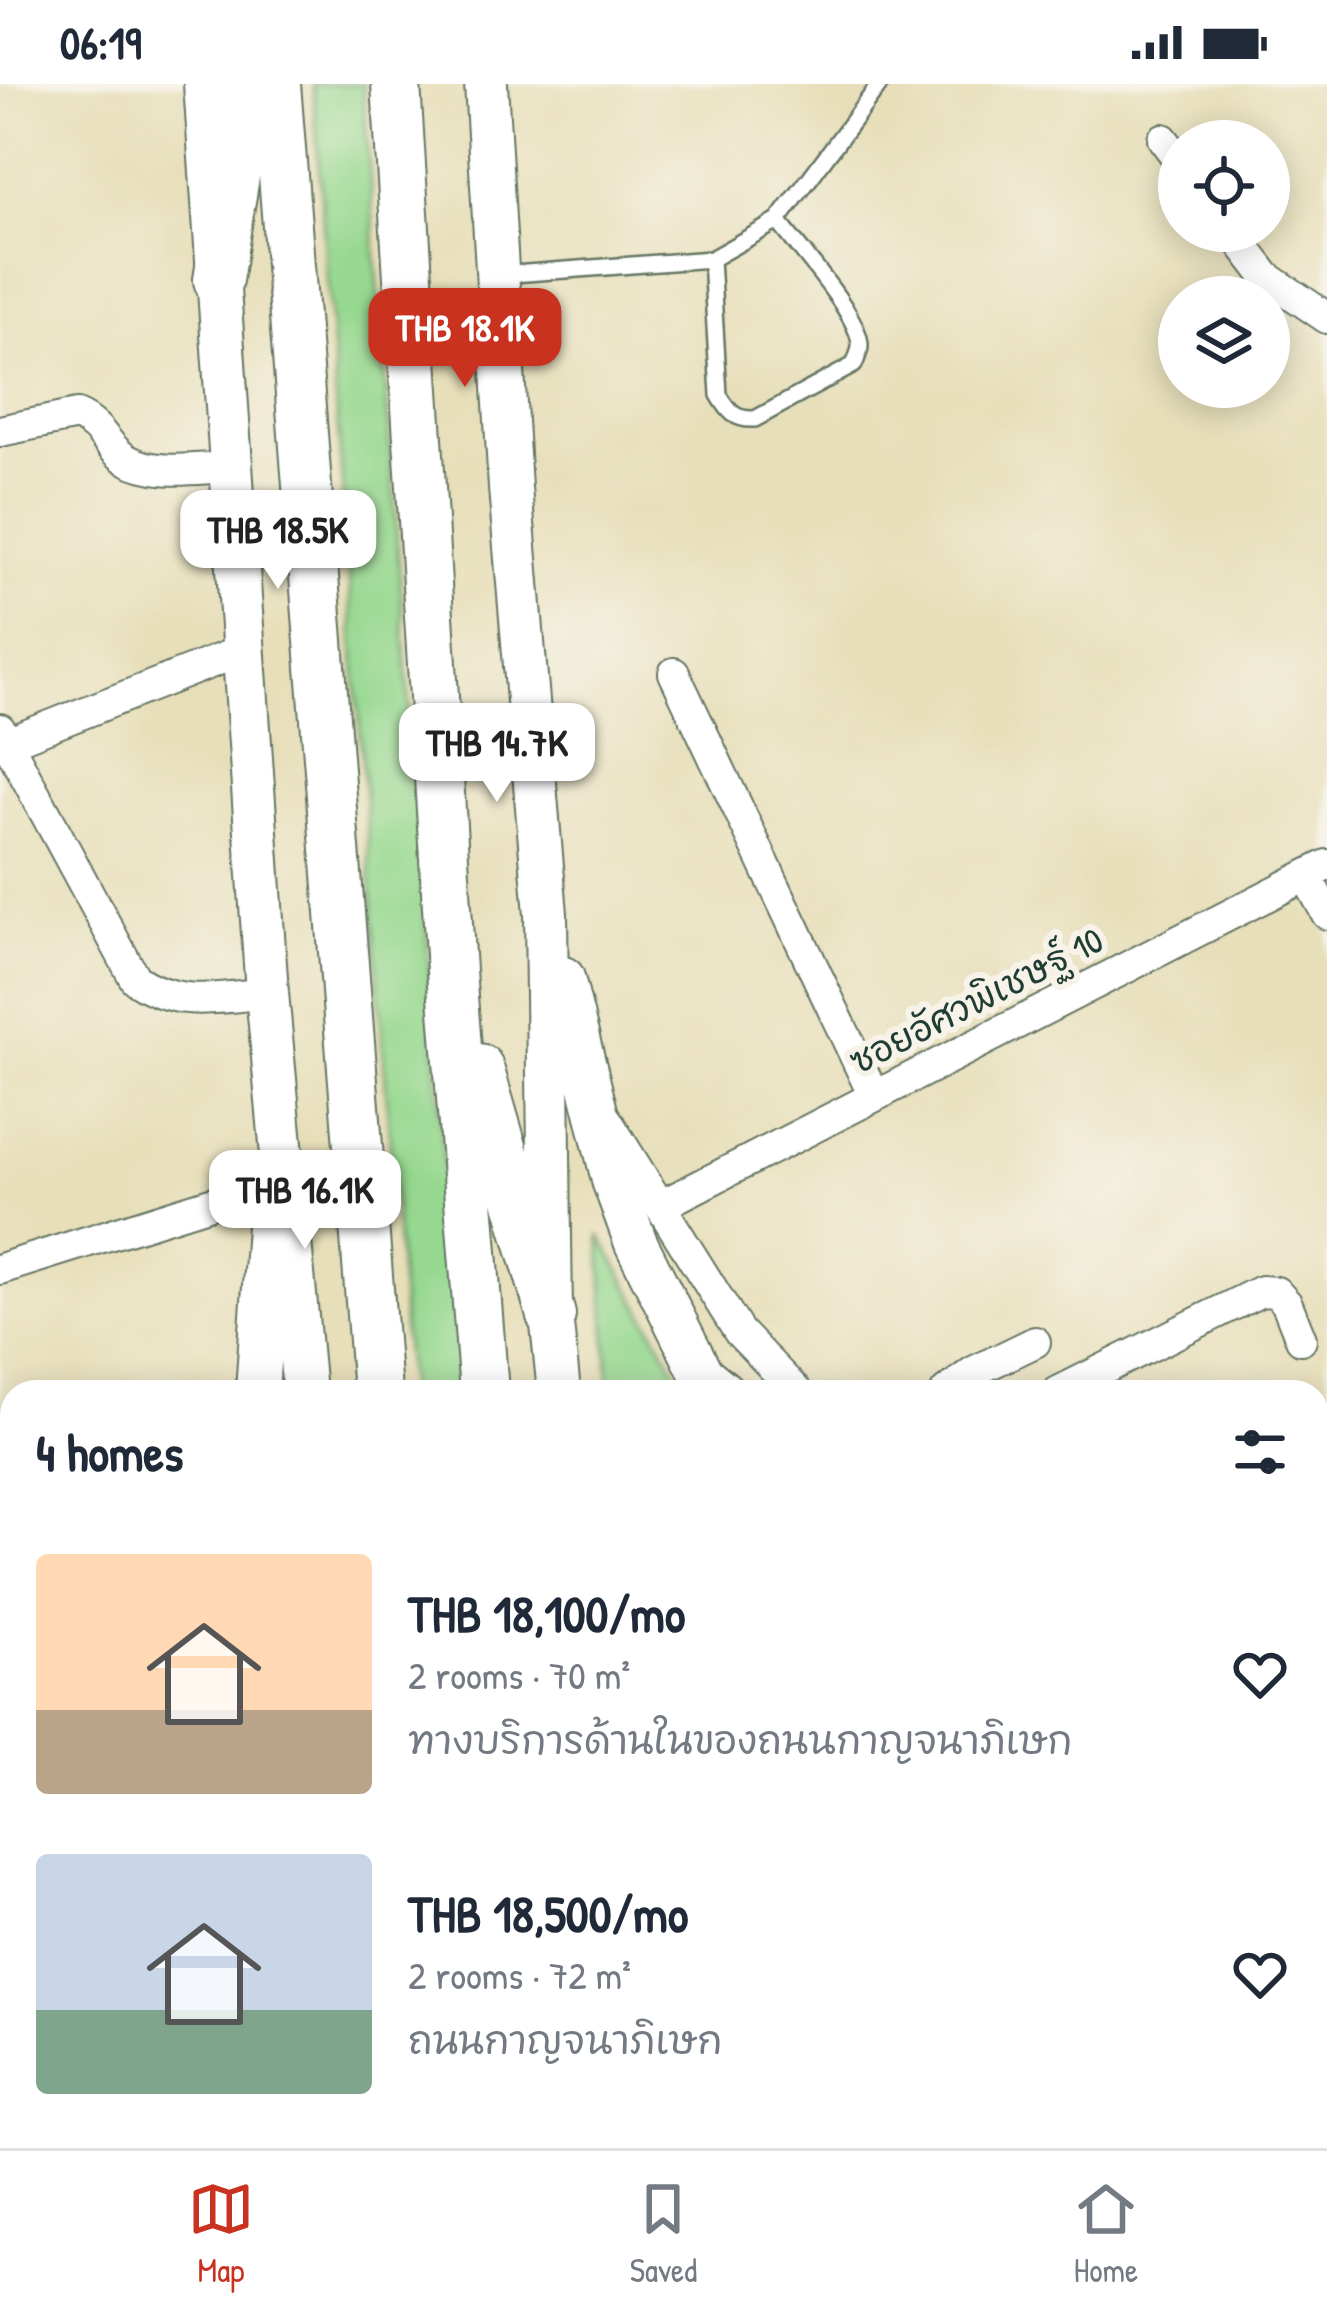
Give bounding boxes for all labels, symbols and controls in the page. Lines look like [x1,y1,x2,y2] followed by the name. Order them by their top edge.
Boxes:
[60,12,141,73] text: 06:19
[1158,120,1290,408] map controls
[1158,120,1290,252] button: locate
[1158,276,1290,408] button: layers
[328,288,602,390] pin: THB 18.1K
[395,300,535,353] text: THB 18.1K
[141,490,415,592] pin: THB 18.5K
[207,502,349,555] text: THB 18.5K
[360,703,634,805] pin: THB 14.7K
[426,715,568,768] text: THB 14.7K
[841,915,1111,1085] street label: ซอยอัศวพิเชษฐ์ 10
[168,1150,442,1252] pin: THB 16.1K
[236,1162,374,1215] text: THB 16.1K
[36,1418,183,1487] text: 4 homes
[1227,1419,1293,1485] icon: filters
[408,1579,685,1648] text: THB 18,100/mo
[132,1602,276,1746] icon: home
[1227,1641,1293,1707] icon: heart
[408,1648,630,1701] text: 2 rooms · 70 m²
[408,1713,1072,1766] text: ทางบริการด้านในของถนนกาญจนาภิเษก
[408,1879,688,1948] text: THB 18,500/mo
[132,1902,276,2046] icon: home
[1227,1941,1293,2007] icon: heart
[408,1948,631,2001] text: 2 rooms · 72 m²
[408,2013,722,2066] text: ถนนกาญจนาภิเษก
[188,2176,254,2292] tab: Map
[630,2176,697,2292] tab: Saved
[1073,2176,1139,2292] tab: Home

